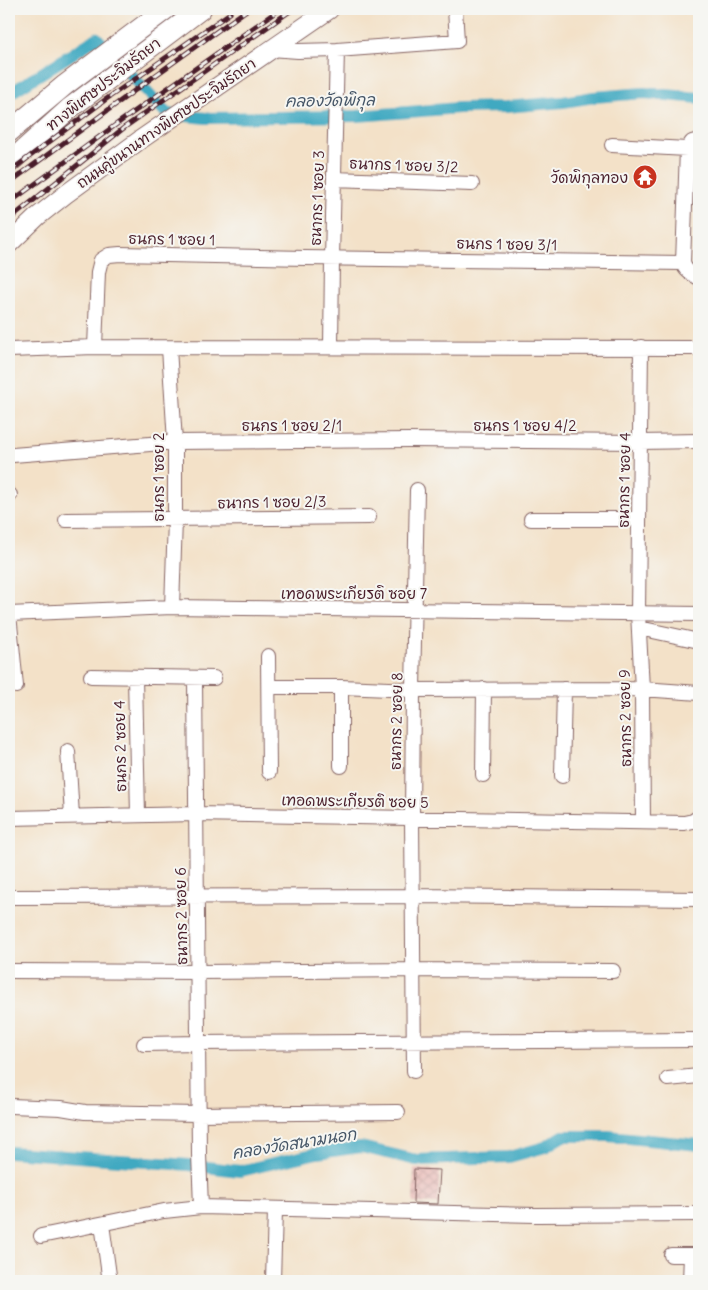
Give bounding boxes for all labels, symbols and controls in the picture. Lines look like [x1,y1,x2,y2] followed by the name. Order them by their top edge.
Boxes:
[42,33,164,135] street label: ทางพิเศษประจิมรัถยา
[73,54,261,194] street label: ถนนคู่ขนานทางพิเศษประจิมรัถยา
[285,89,376,114] water label: คลองวัดพิกุล
[306,150,328,246] street label: ธนากร 1 ซอย 3
[349,154,459,176] street label: ธนากร 1 ซอย 3/2
[632,164,658,190] temple icon: วัดพิกุลทอง
[551,168,628,189] place label: วัดพิกุลทอง
[128,229,216,249] street label: ธนกร 1 ซอย 1
[457,234,557,254] street label: ธนกร 1 ซอย 3/1
[242,416,342,435] street label: ธนกร 1 ซอย 2/1
[473,416,577,435] street label: ธนกร 1 ซอย 4/2
[614,432,634,528] street label: ธนากร 1 ซอย 4
[149,433,168,521] street label: ธนกร 1 ซอย 2
[217,492,327,512] street label: ธนากร 1 ซอย 2/3
[281,584,427,603] street label: เทอดพระเกียรติ ซอย 7
[615,669,635,767] street label: ธนากร 2 ซอย 9
[386,672,406,770] street label: ธนากร 2 ซอย 8
[110,700,130,792] street label: ธนกร 2 ซอย 4
[281,790,429,812] street label: เทอดพระเกียรติ ซอย 5
[171,867,191,965] street label: ธนากร 2 ซอย 6
[230,1123,358,1163] water label: คลองวัดสนามนอก

